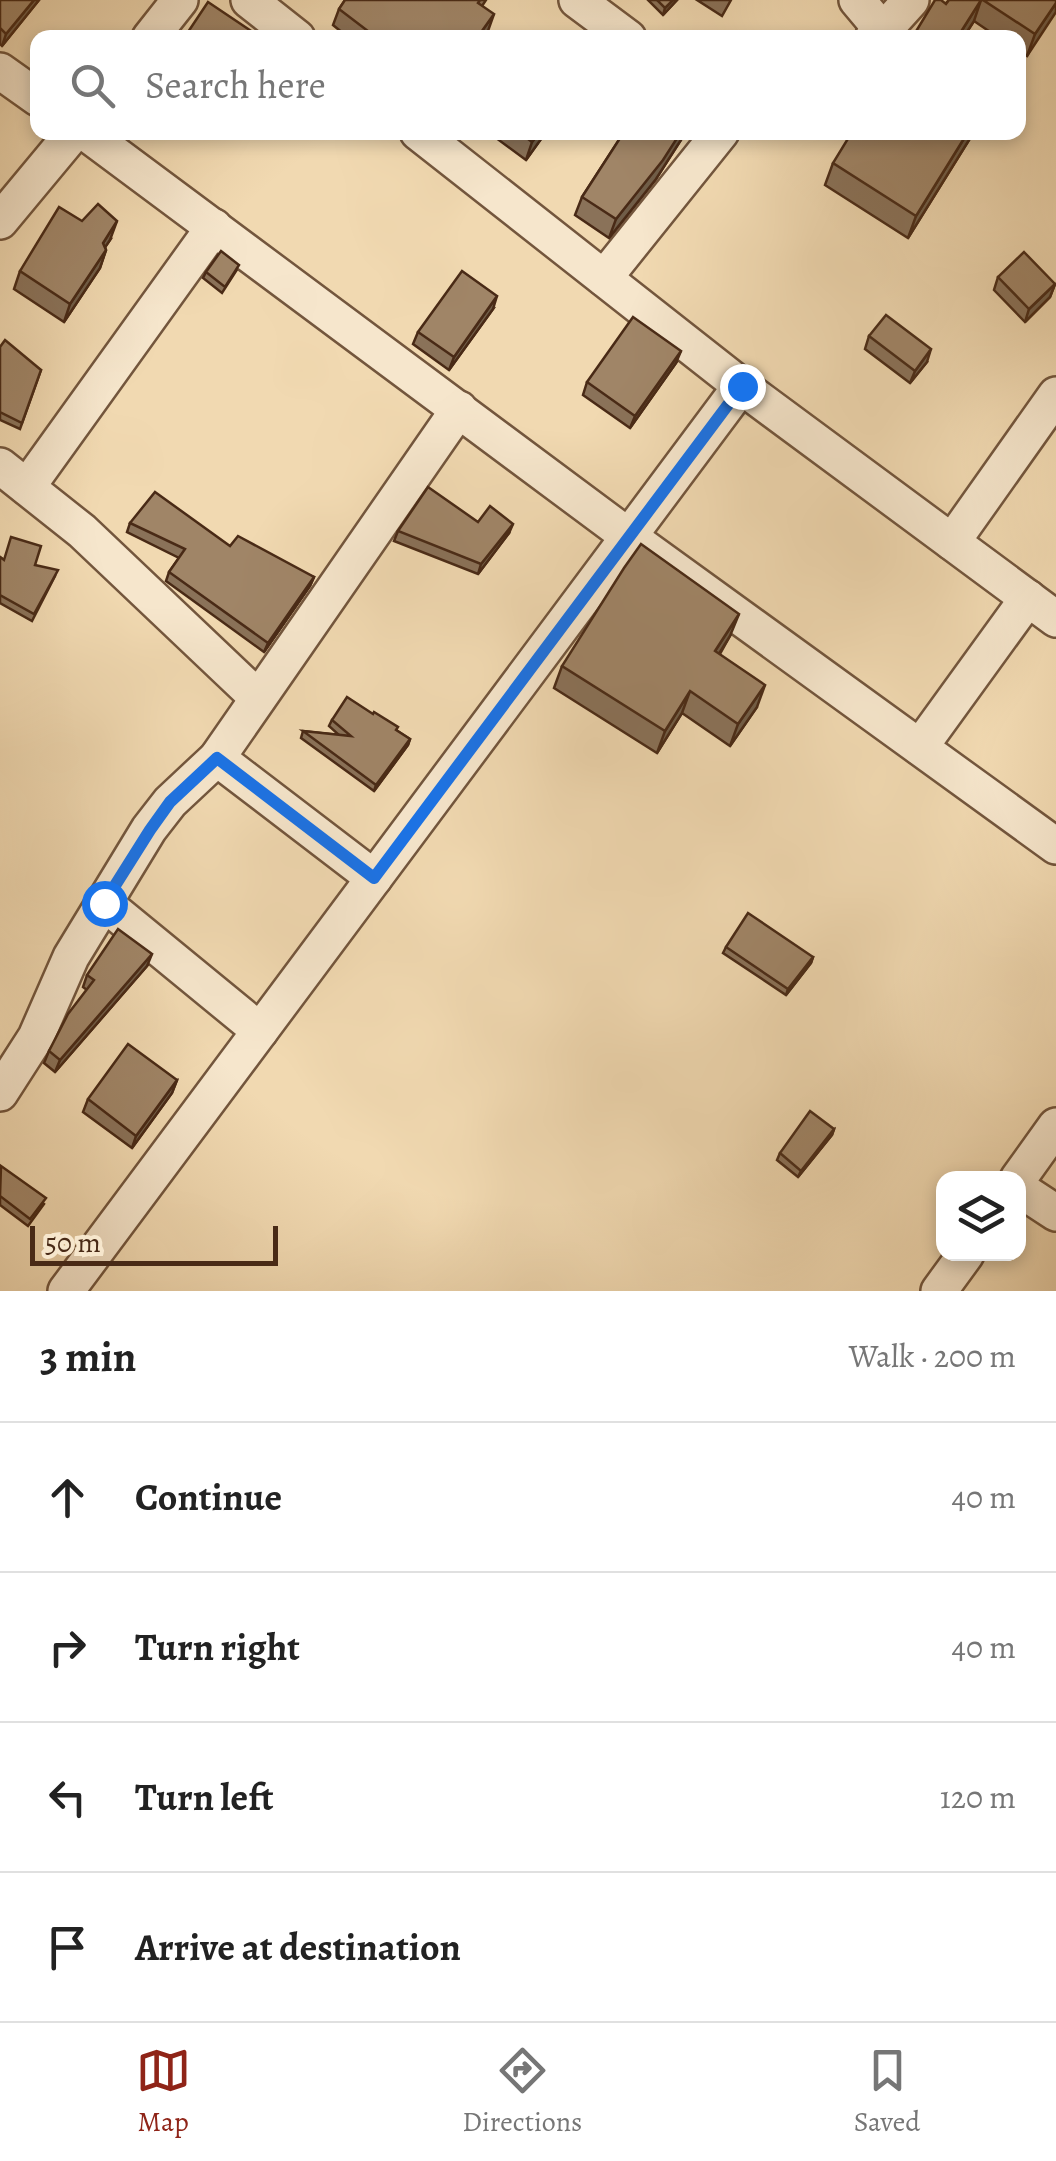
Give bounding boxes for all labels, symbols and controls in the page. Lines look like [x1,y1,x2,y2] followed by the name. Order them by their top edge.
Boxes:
[30,30,1026,140] search box
[65,58,120,113] icon: search
[145,59,326,111] text: Search here
[720,364,766,410] route end
[82,881,128,927] route start
[936,1171,1026,1261] map controls
[936,1171,1026,1261] button: layers
[30,1221,278,1266] scale bar
[45,1224,101,1262] text: 50 m
[40,1328,136,1385] text: 3 min
[849,1334,1016,1378] text: Walk · 200 m
[40,1470,95,1525] icon: ahead
[135,1471,282,1523] text: Continue
[951,1475,1016,1519] text: 40 m
[40,1620,95,1675] icon: right
[135,1621,300,1673] text: Turn right
[951,1625,1016,1669] text: 40 m
[40,1770,95,1825] icon: left
[135,1771,274,1823] text: Turn left
[940,1775,1016,1819] text: 120 m
[40,1920,95,1975] icon: arrive
[135,1921,461,1973] text: Arrive at destination
[136,2043,191,2141] tab: Map
[462,2043,582,2141] tab: Directions
[854,2043,920,2141] tab: Saved

